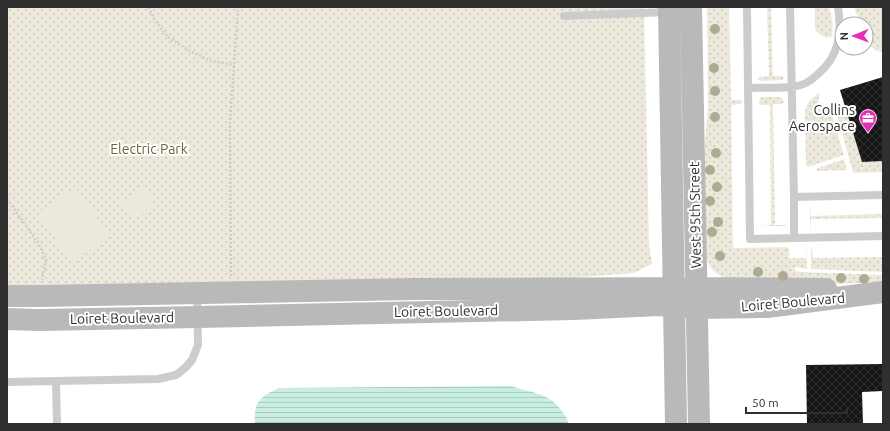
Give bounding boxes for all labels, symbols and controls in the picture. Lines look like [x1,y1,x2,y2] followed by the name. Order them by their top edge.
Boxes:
[834,16,874,56] north arrow
[838,32,850,40] text: N
[789,102,855,134] place label: Collins Aerospace
[858,108,878,133] office icon: Collins Aerospace
[110,141,188,157] park label: Electric Park
[686,161,704,269] street label: West 95th Street
[740,289,846,315] street label: Loiret Boulevard
[394,302,498,320] street label: Loiret Boulevard
[70,309,174,327] street label: Loiret Boulevard
[746,389,847,415] scale bar
[752,396,779,409] text: 50 m

